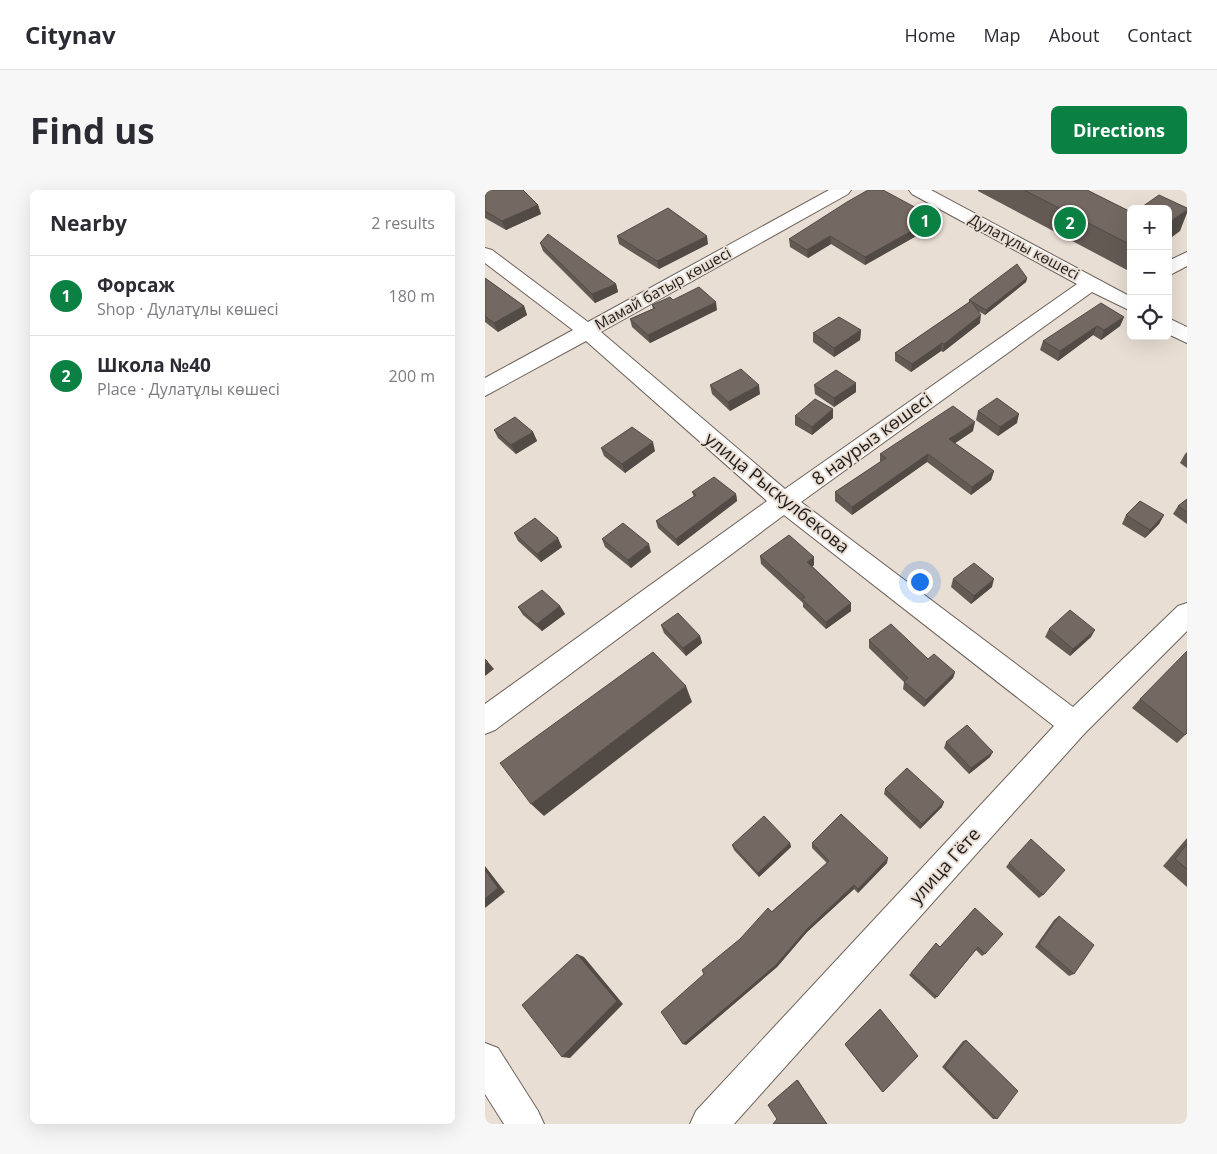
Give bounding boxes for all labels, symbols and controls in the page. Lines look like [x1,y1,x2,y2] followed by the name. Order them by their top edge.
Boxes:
[25,18,116,51] text: Citynav
[905,23,955,47] text: Home
[983,23,1021,47] text: Map
[1049,23,1099,47] text: About
[1127,23,1192,47] text: Contact
[1051,106,1187,154] button: Directions
[30,107,155,154] text: Find us
[909,202,941,240] pin: 1
[1054,204,1086,242] pin: 2
[1127,205,1172,340] map controls
[1127,205,1172,250] button: +
[966,208,1083,284] street label: Дулатұлы көшесі
[50,209,127,237] text: Nearby
[371,212,435,234] text: 2 results
[591,242,734,334] street label: Мамай батыр көшесі
[1127,250,1172,295] button: −
[97,272,175,298] text: Форсаж
[61,285,71,307] text: 1
[389,285,435,307] text: 180 m
[1127,295,1172,340] button: locate
[97,298,278,320] text: Shop · Дулатұлы көшесі
[97,352,211,378] text: Школа №40
[61,365,71,387] text: 2
[389,365,435,387] text: 200 m
[97,378,280,400] text: Place · Дулатұлы көшесі
[807,386,936,490] street label: 8 наурыз көшесі
[700,426,855,558] street label: улица Рыскулбекова
[907,569,933,595] your location
[904,822,985,909] street label: улица Гёте

